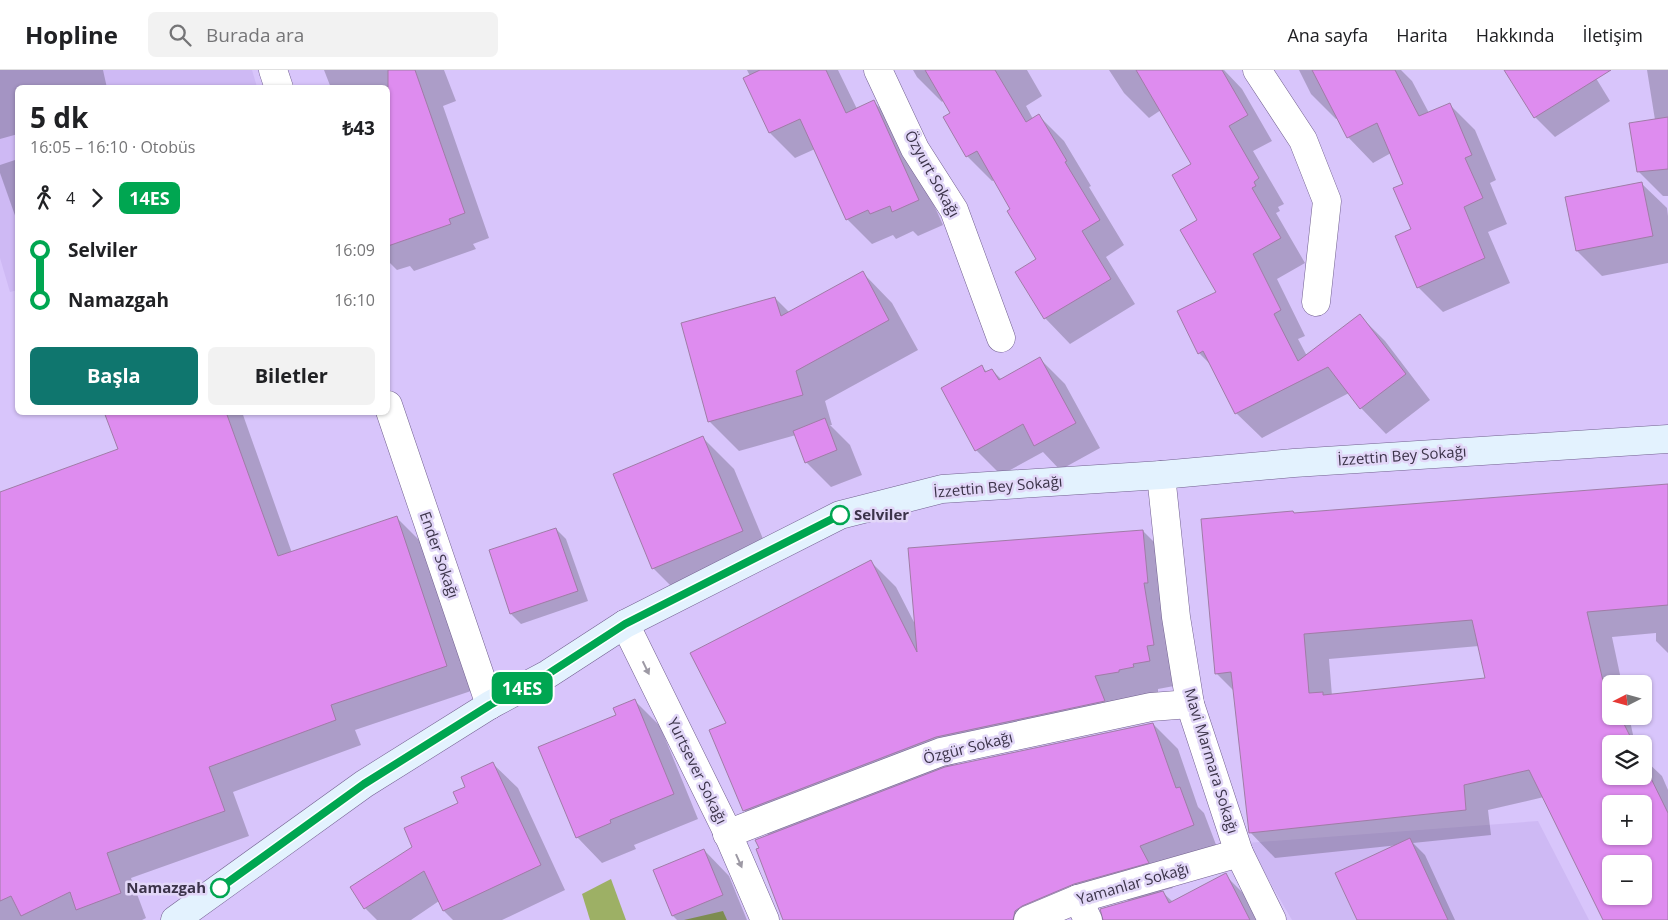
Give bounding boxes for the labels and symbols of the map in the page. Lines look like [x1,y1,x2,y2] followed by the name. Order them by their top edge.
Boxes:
[901,127,965,220] street label: Özyurt Sokağı
[1337,441,1467,469] street label: İzzettin Bey Sokağı
[933,470,1063,502] street label: İzzettin Bey Sokağı
[854,504,909,524] place label: Selviler
[830,505,850,525] marker: Selviler
[416,509,464,601] street label: Ender Sokağı
[642,660,650,675] one-way arrow
[487,672,557,704] line badge: 14ES
[1602,675,1652,725] north arrow
[1180,686,1244,836] street label: Mavi Marmara Sokağı
[663,714,732,827] street label: Yurtsever Sokağı
[921,726,1015,768] street label: Özgür Sokağı
[736,854,744,868] one-way arrow
[1074,857,1191,909] street label: Yamanlar Sokağı
[126,877,206,897] place label: Namazgah
[210,878,230,898] marker: Namazgah

